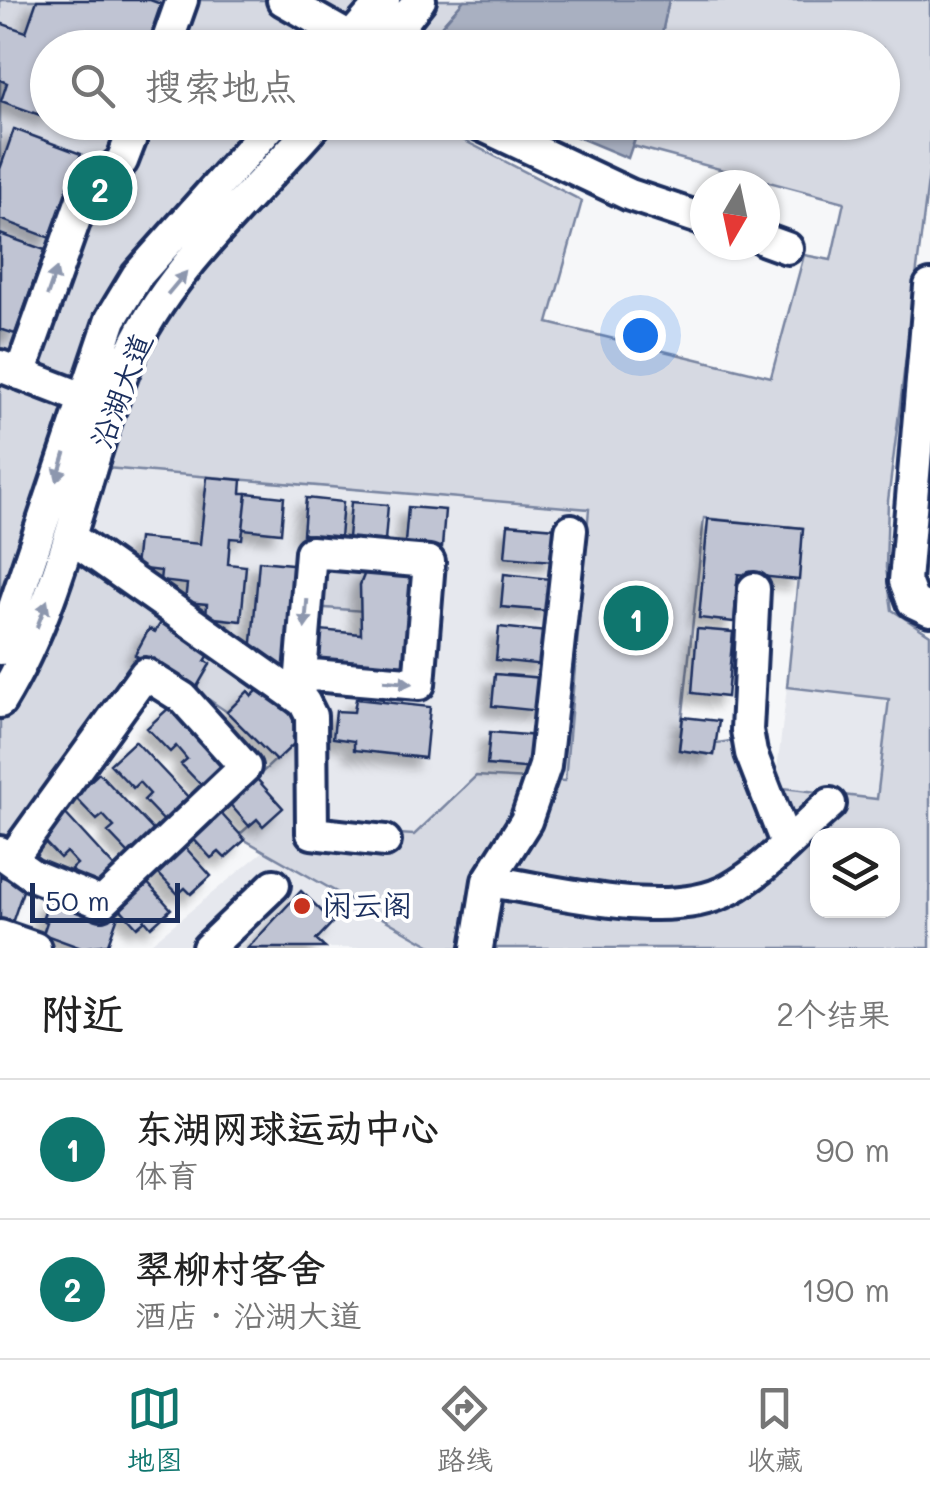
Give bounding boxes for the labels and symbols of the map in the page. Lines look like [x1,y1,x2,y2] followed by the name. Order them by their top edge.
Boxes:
[68,150,132,226] pin: 2
[690,170,780,260] north arrow
[45,267,60,297] one-way arrow
[166,270,187,295] one-way arrow
[615,310,666,361] your location
[80,327,160,453] street label: 沿湖大道
[53,452,68,482] one-way arrow
[604,580,668,656] pin: 1
[297,598,313,630] one-way arrow
[35,599,50,629] one-way arrow
[382,675,414,691] one-way arrow
[30,878,180,923] scale bar
[322,884,412,924] place label: 闲云阁
[291,895,313,917] marker: 闲云阁

